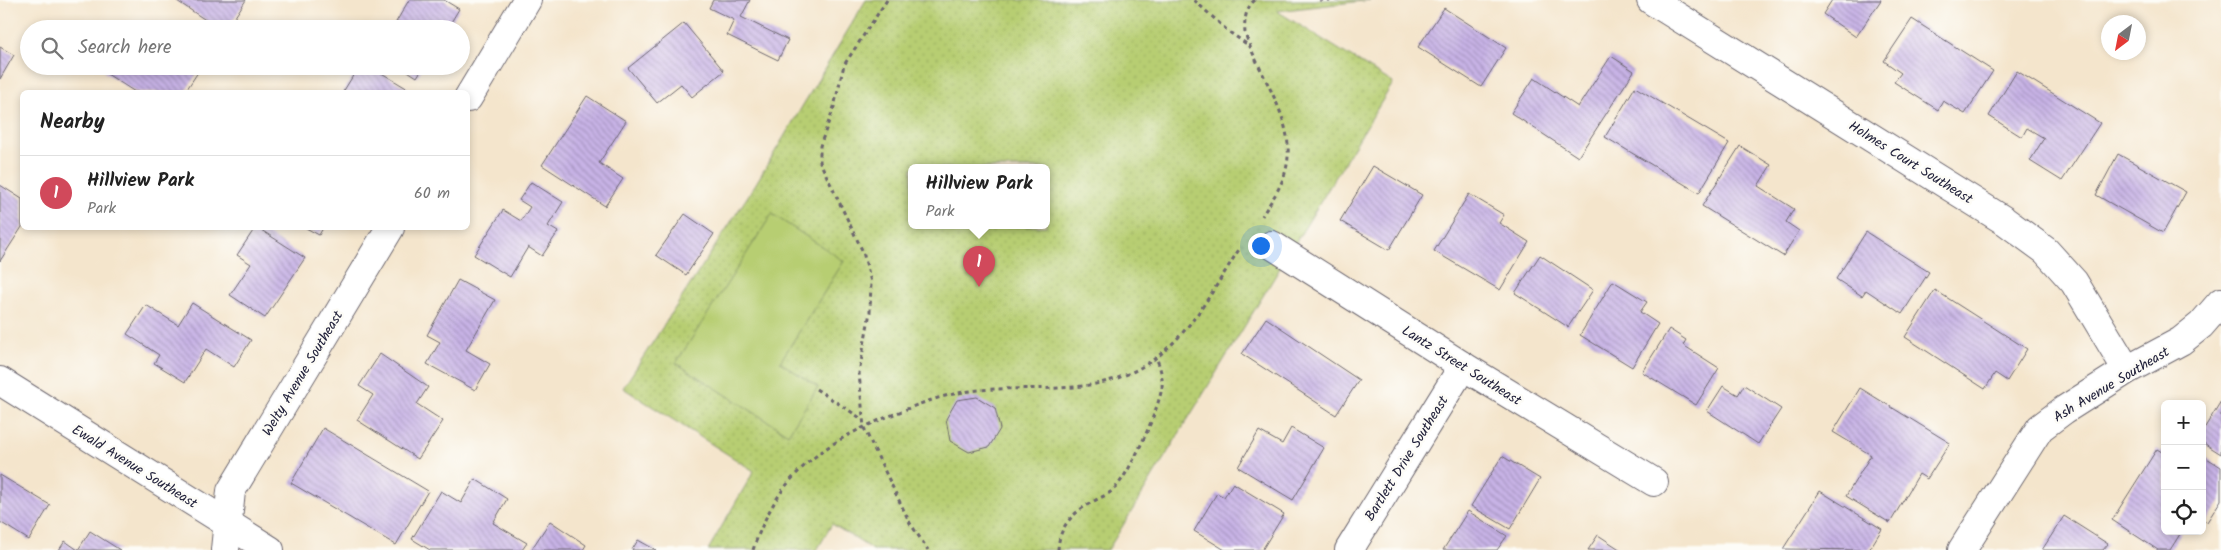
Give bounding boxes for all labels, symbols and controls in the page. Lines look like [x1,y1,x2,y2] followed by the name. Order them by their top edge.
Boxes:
[2101,15,2146,60] north arrow
[20,20,470,75] search box
[78,33,172,63] text: Search here
[38,34,66,62] icon: search
[40,106,105,139] text: Nearby
[1844,116,1977,210] street label: Holmes Court Southeast
[908,164,1050,229] popup
[87,166,194,196] text: Hillview Park
[926,169,1032,199] text: Hillview Park
[54,181,58,206] text: 1
[414,181,450,206] text: 60 m
[87,196,116,221] text: Park
[926,199,955,224] text: Park
[1248,233,1274,259] your location
[963,246,995,287] pin: 1
[257,306,349,440] street label: Welty Avenue Southeast
[1397,320,1526,412] street label: Lantz Street Southeast
[2049,341,2174,428] street label: Ash Avenue Southeast
[1359,391,1455,526] street label: Bartlett Drive Southeast
[2161,400,2206,535] map controls
[2161,400,2206,445] button: +
[67,419,202,515] street label: Ewald Avenue Southeast
[2161,445,2206,490] button: −
[2161,490,2206,535] button: locate

